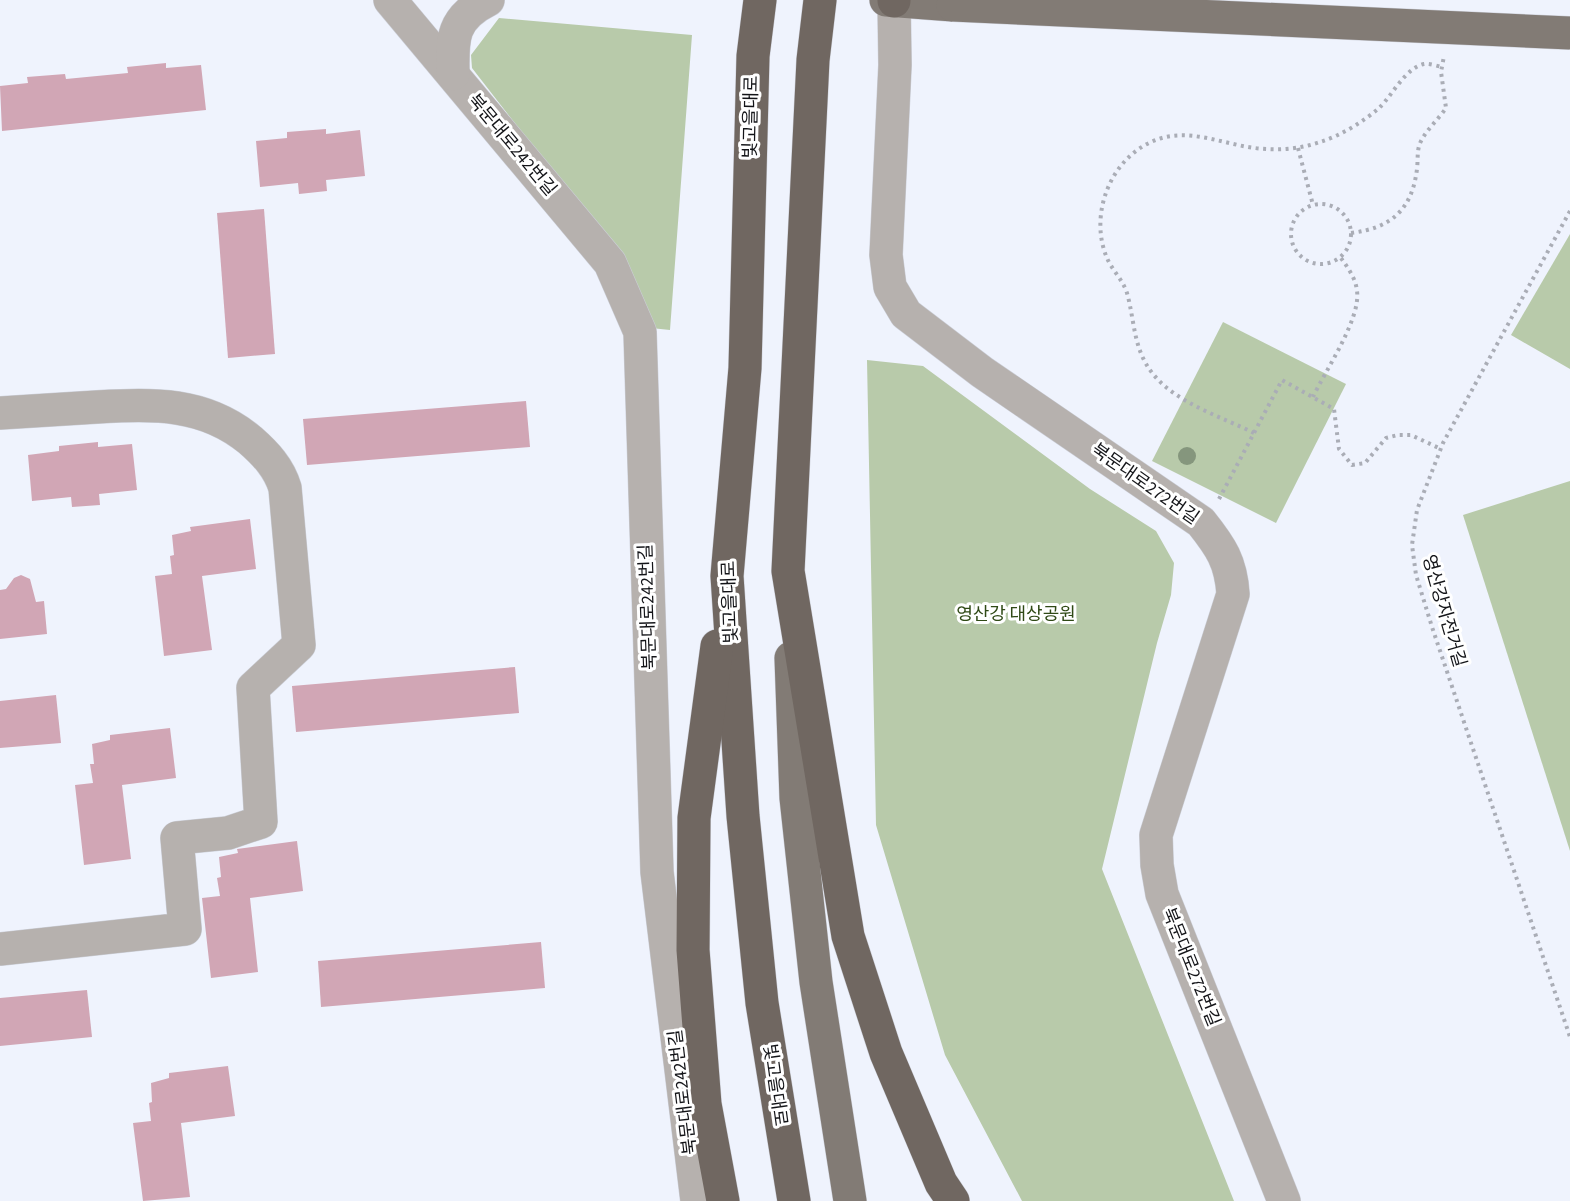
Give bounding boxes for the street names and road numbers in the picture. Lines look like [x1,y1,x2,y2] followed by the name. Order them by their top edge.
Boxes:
[738,75,764,159] street label: 빛고을대로
[462,89,562,201] street label: 북문대로242번길
[1086,438,1204,530] street label: 북문대로272번길
[633,544,663,670] street label: 북문대로242번길
[1416,552,1472,670] street label: 영산강자전거길
[716,560,744,644] street label: 빛고을대로
[1156,904,1226,1030] street label: 북문대로272번길
[663,1028,703,1156] street label: 북문대로242번길
[757,1042,793,1128] street label: 빛고을대로

